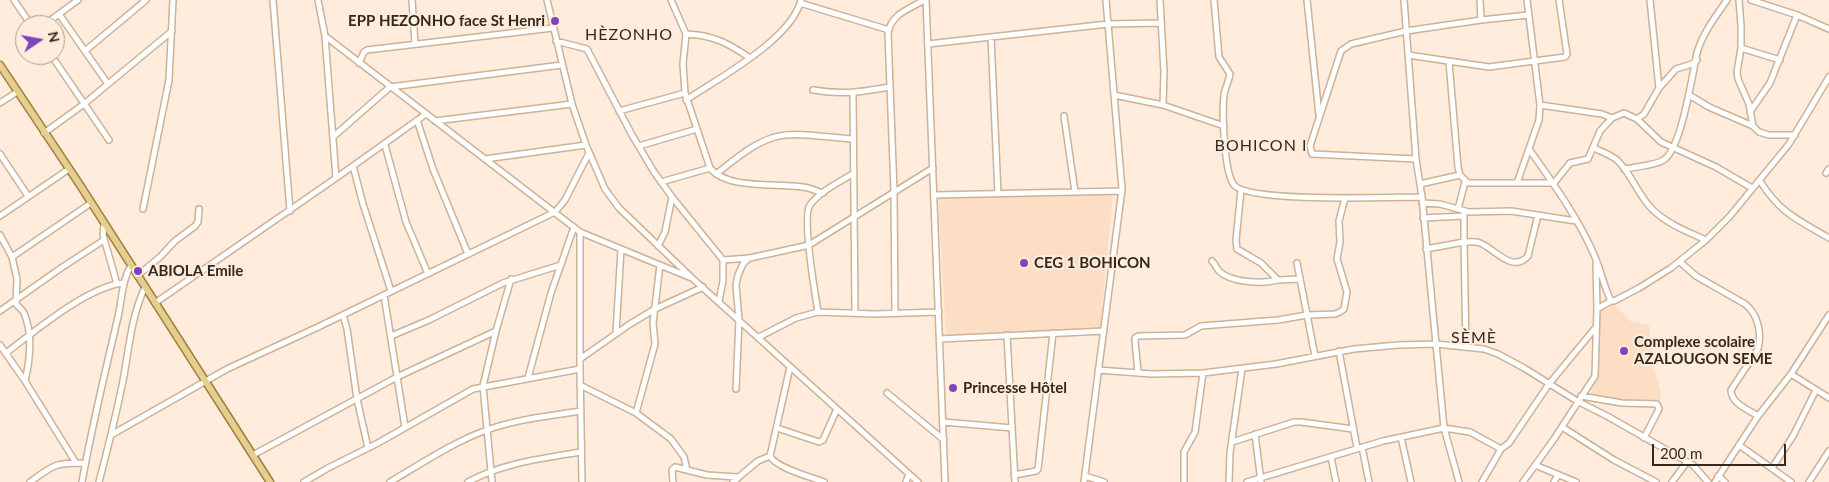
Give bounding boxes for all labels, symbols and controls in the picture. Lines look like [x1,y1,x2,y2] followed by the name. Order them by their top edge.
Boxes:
[348,12,545,30] place label: EPP HEZONHO face St Henri
[15,15,65,65] north arrow
[549,15,561,27] marker: EPP HEZONHO face St Henri
[584,25,674,45] district label: HÈZONHO
[45,30,64,44] text: N
[1213,136,1309,156] district label: BOHICON I
[1034,254,1151,272] place label: CEG 1 BOHICON
[1018,257,1030,269] marker: CEG 1 BOHICON
[148,262,243,280] place label: ABIOLA Emile
[132,265,144,277] marker: ABIOLA Emile
[1450,328,1498,348] district label: SÈMÈ
[1634,333,1772,368] place label: Complexe scolaire AZALOUGON SEME
[1618,345,1630,357] marker: Complexe scolaire AZALOUGON SEME
[963,379,1067,397] place label: Princesse Hôtel
[947,382,959,394] marker: Princesse Hôtel
[1654,434,1788,466] scale bar
[1660,444,1702,462] text: 200 m

